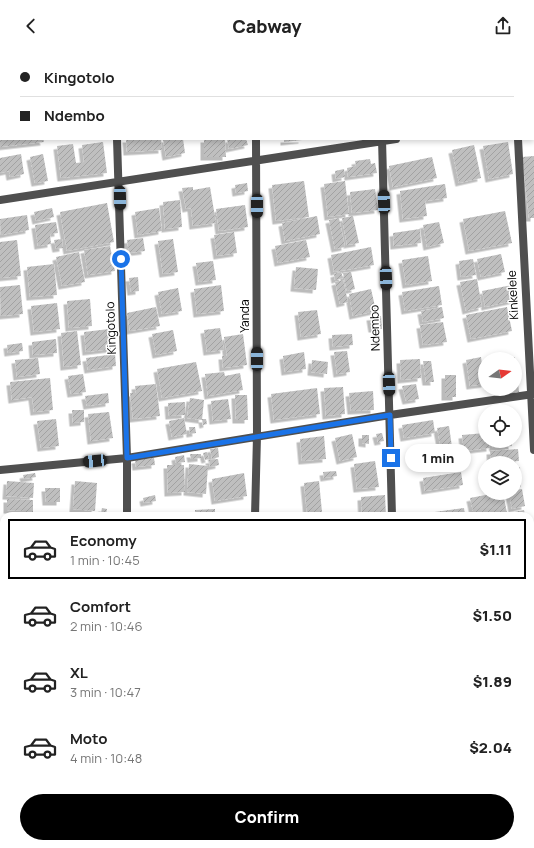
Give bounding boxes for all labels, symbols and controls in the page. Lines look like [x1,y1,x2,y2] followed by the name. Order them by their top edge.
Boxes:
[232,14,302,38] text: Cabway
[20,15,42,37] icon: back
[492,15,514,37] icon: share
[44,67,115,88] text: Kingotolo
[44,105,105,126] text: Ndembo
[114,186,126,210] car
[378,190,390,214] car
[251,194,263,218] car
[112,250,130,268] route start
[380,266,392,290] car
[503,270,522,320] street label: Kinkelele
[236,299,253,333] street label: Yanda
[101,301,120,355] street label: Kingotolo
[365,304,384,352] street label: Ndembo
[251,347,263,371] car
[478,352,522,396] north arrow
[478,352,522,500] map controls
[383,372,395,396] car
[478,404,522,448] button: locate
[405,444,471,472] callout: 1 min
[382,449,400,467] route end
[422,449,454,467] text: 1 min
[82,454,108,468] car
[478,456,522,500] button: layers
[70,530,137,551] text: Economy
[22,531,58,567] icon: car
[480,539,512,560] text: $1.11
[70,551,140,569] text: 1 min · 10:45
[70,596,131,617] text: Comfort
[22,597,58,633] icon: car
[472,605,512,626] text: $1.50
[70,617,143,635] text: 2 min · 10:46
[70,662,88,683] text: XL
[22,663,58,699] icon: car
[473,671,512,692] text: $1.89
[70,683,141,701] text: 3 min · 10:47
[70,728,107,749] text: Moto
[22,729,58,765] icon: car
[469,737,512,758] text: $2.04
[70,749,142,767] text: 4 min · 10:48
[20,794,514,840] button: Confirm

